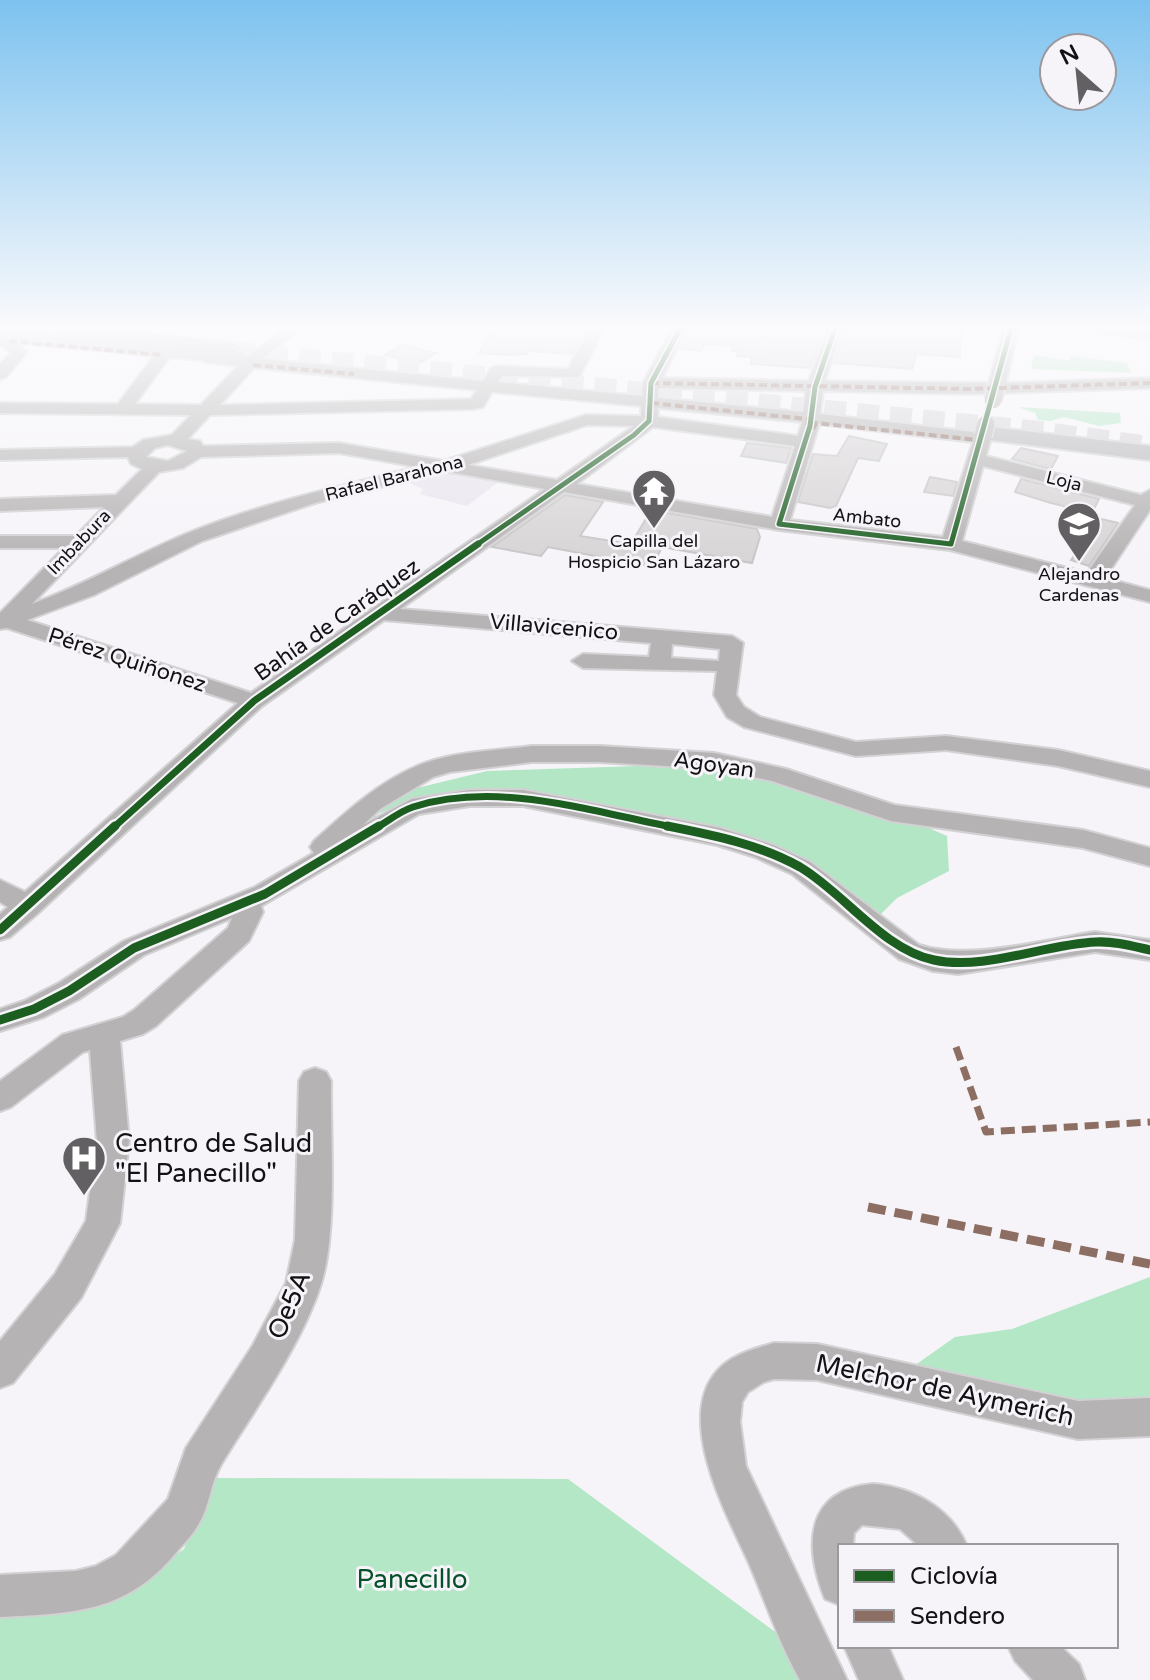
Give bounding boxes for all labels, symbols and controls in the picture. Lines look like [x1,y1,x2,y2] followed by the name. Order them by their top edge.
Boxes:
[1038,32,1118,112] north arrow
[1056,39,1083,71] text: N
[323,450,465,506] street label: Rafael Barahona
[1044,466,1084,496] street label: Loja
[630,467,678,530] temple icon: Capilla del Hospicio San Lázaro
[1055,500,1103,563] school or university icon: Alejandro Cardenas
[832,503,902,533] street label: Ambato
[43,505,115,579] street label: Imbabura
[568,530,740,573] place label: Capilla del Hospicio San Lázaro
[249,553,425,687] street label: Bahía de Caráquez
[1038,563,1120,606] place label: Alejandro Cardenas
[489,608,619,646] street label: Villavicenico
[45,622,209,698] street label: Pérez Quiñonez
[672,747,756,783] street label: Agoyan
[115,1128,312,1189] place label: Centro de Salud "El Panecillo"
[60,1134,108,1197] hospital icon: Centro de Salud "El Panecillo"
[261,1266,317,1344] street label: Oe5A
[813,1347,1077,1433] street label: Melchor de Aymerich
[838,1544,1118,1648] legend
[910,1562,998,1591] text: Ciclovía
[356,1564,468,1595] park label: Panecillo
[910,1602,1005,1631] text: Sendero

